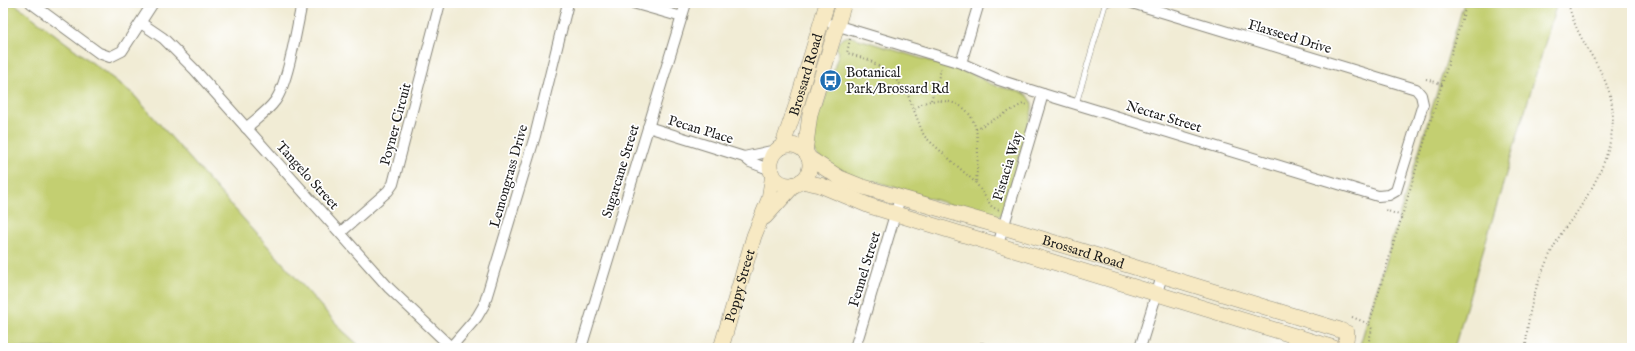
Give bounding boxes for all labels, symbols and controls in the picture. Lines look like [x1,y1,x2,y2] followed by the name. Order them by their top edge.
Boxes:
[1246,16,1334,58] street label: Flaxseed Drive
[785,31,827,119] street label: Brossard Road
[846,64,949,98] place label: Botanical Park/Brossard Rd
[818,67,844,93] bus stop icon: Botanical Park/Brossard Rd
[376,81,416,168] street label: Poyner Circuit
[1124,97,1204,137] street label: Nectar Street
[666,112,736,149] street label: Pecan Place
[486,122,532,230] street label: Lemongrass Drive
[598,122,644,220] street label: Sugarcane Street
[989,129,1027,203] street label: Pistacia Way
[272,138,343,214] street label: Tangelo Street
[845,229,885,309] street label: Fennel Street
[1039,231,1127,274] street label: Brossard Road
[721,247,760,325] street label: Poppy Street

